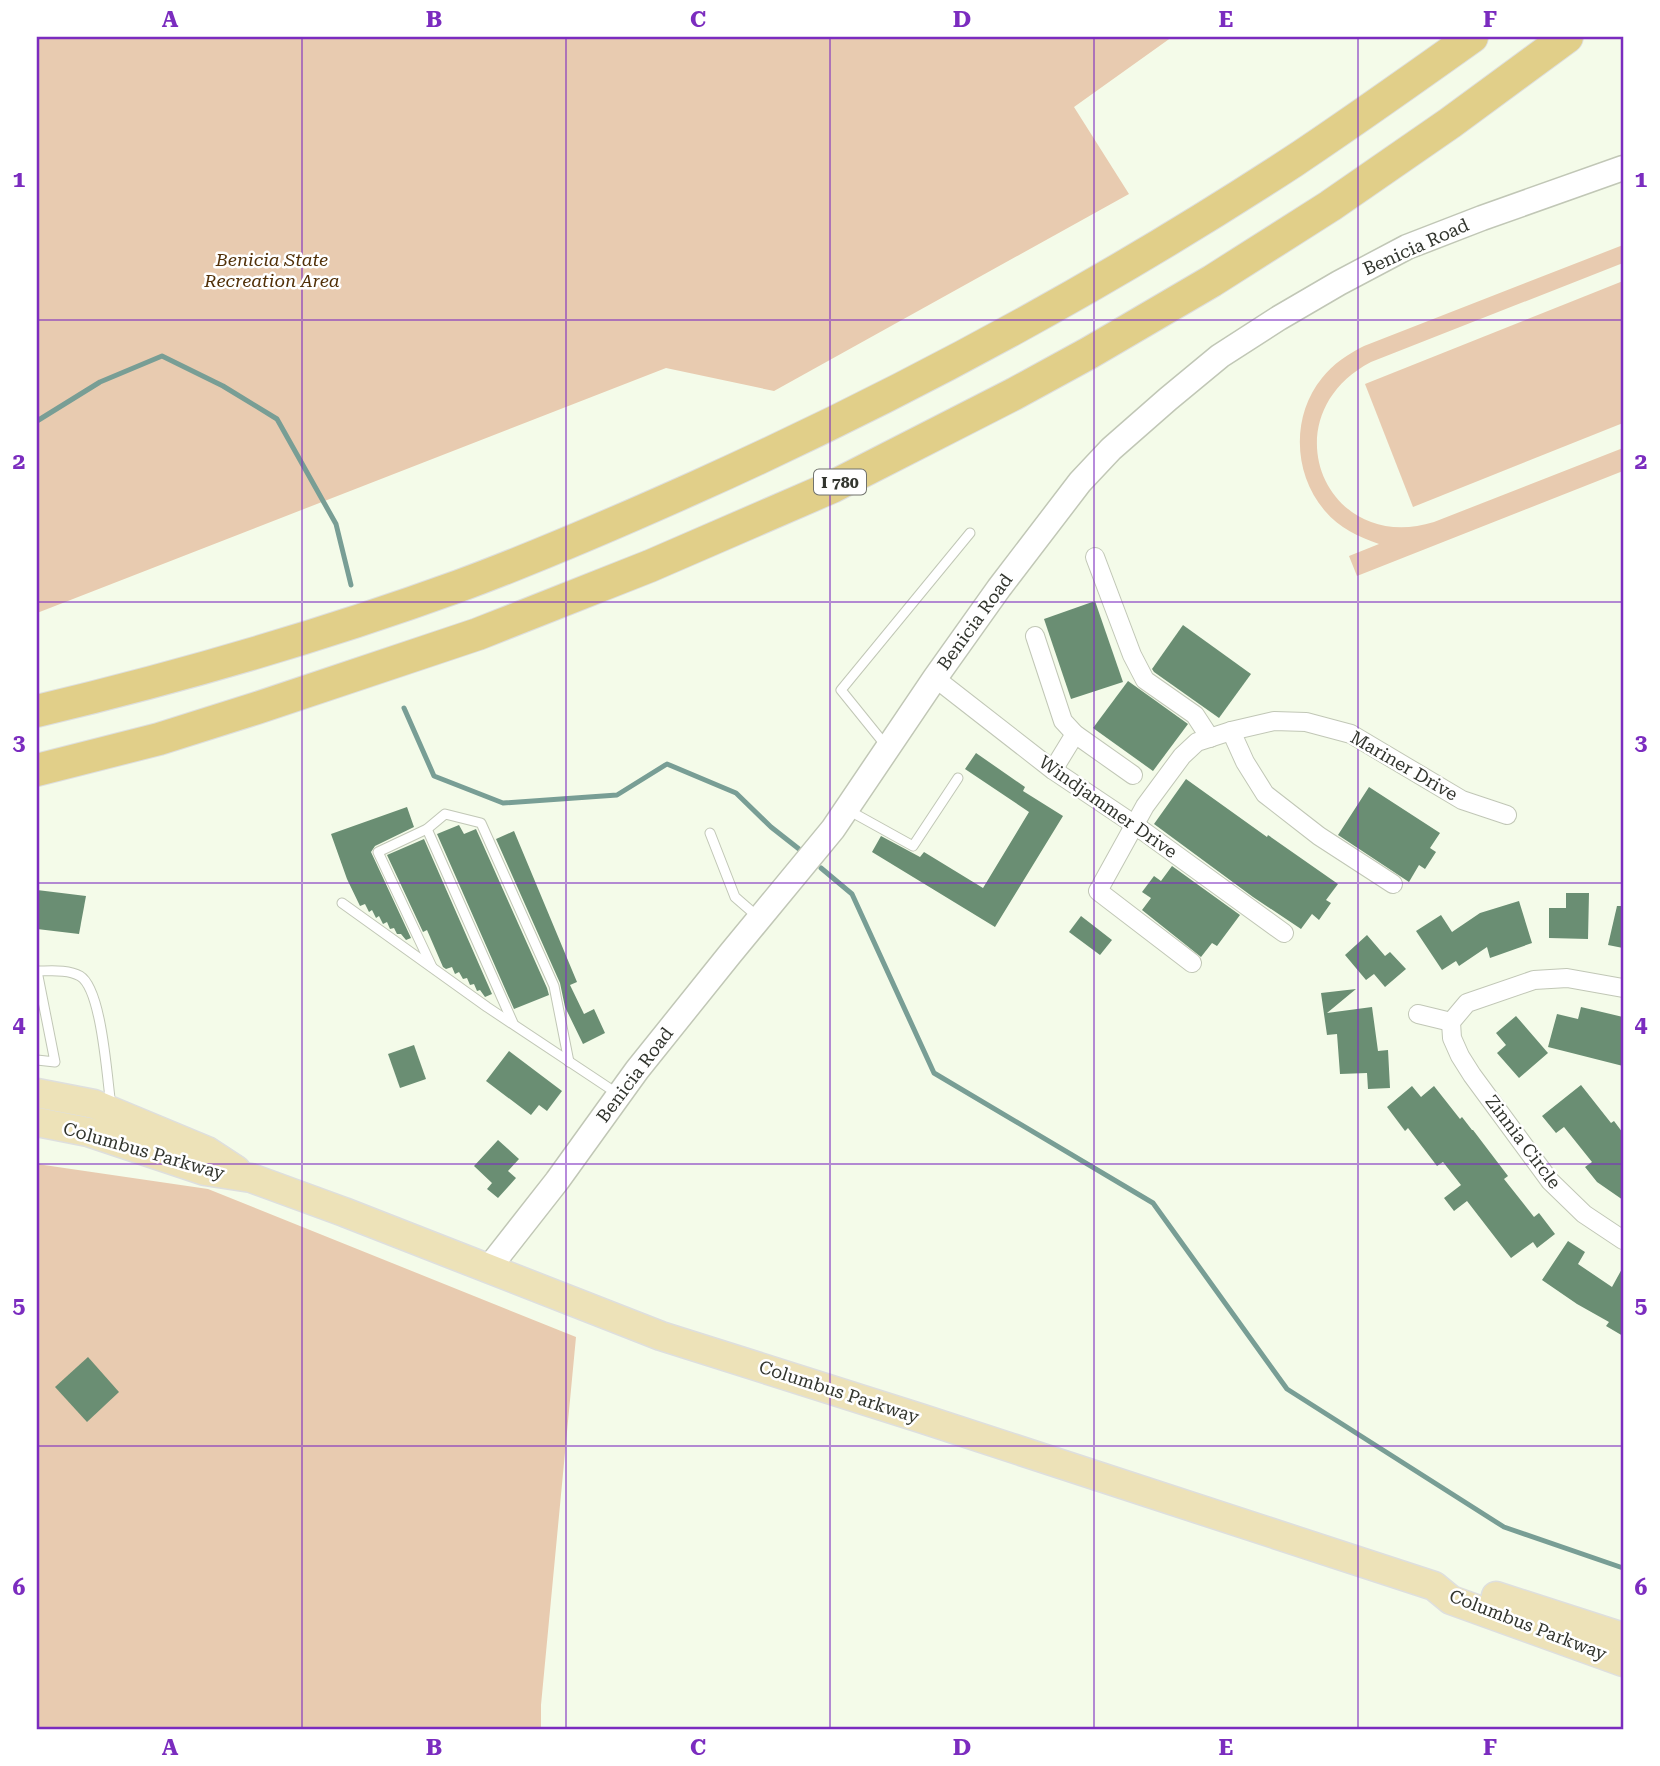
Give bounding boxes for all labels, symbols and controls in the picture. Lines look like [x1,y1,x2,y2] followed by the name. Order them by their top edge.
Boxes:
[162,6,179,33] text: A
[426,6,442,33] text: B
[690,6,706,33] text: C
[953,6,971,33] text: D
[1219,6,1233,33] text: E
[1483,6,1497,33] text: F
[13,166,26,193] text: 1
[1635,166,1648,193] text: 1
[1360,214,1472,279] street label: Benicia Road
[203,249,340,291] park label: Benicia State Recreation Area
[13,448,25,475] text: 2
[1635,448,1647,475] text: 2
[814,470,866,495] road number: I 780
[933,569,1017,674] street label: Benicia Road
[1347,726,1462,805] street label: Mariner Drive
[13,729,26,756] text: 3
[1635,729,1648,756] text: 3
[1035,751,1181,862] street label: Windjammer Drive
[13,1011,26,1038] text: 4
[1635,1011,1648,1038] text: 4
[592,1023,677,1126] street label: Benicia Road
[1481,1091,1565,1193] street label: Zinnia Circle
[61,1117,228,1184] street label: Columbus Parkway
[13,1292,26,1319] text: 5
[1635,1292,1648,1319] text: 5
[757,1356,922,1427] street label: Columbus Parkway
[13,1574,26,1601] text: 6
[1635,1574,1648,1601] text: 6
[1446,1585,1610,1664] street label: Columbus Parkway
[162,1734,179,1761] text: A
[426,1734,442,1761] text: B
[690,1734,706,1761] text: C
[953,1734,971,1761] text: D
[1219,1734,1233,1761] text: E
[1483,1734,1497,1761] text: F

